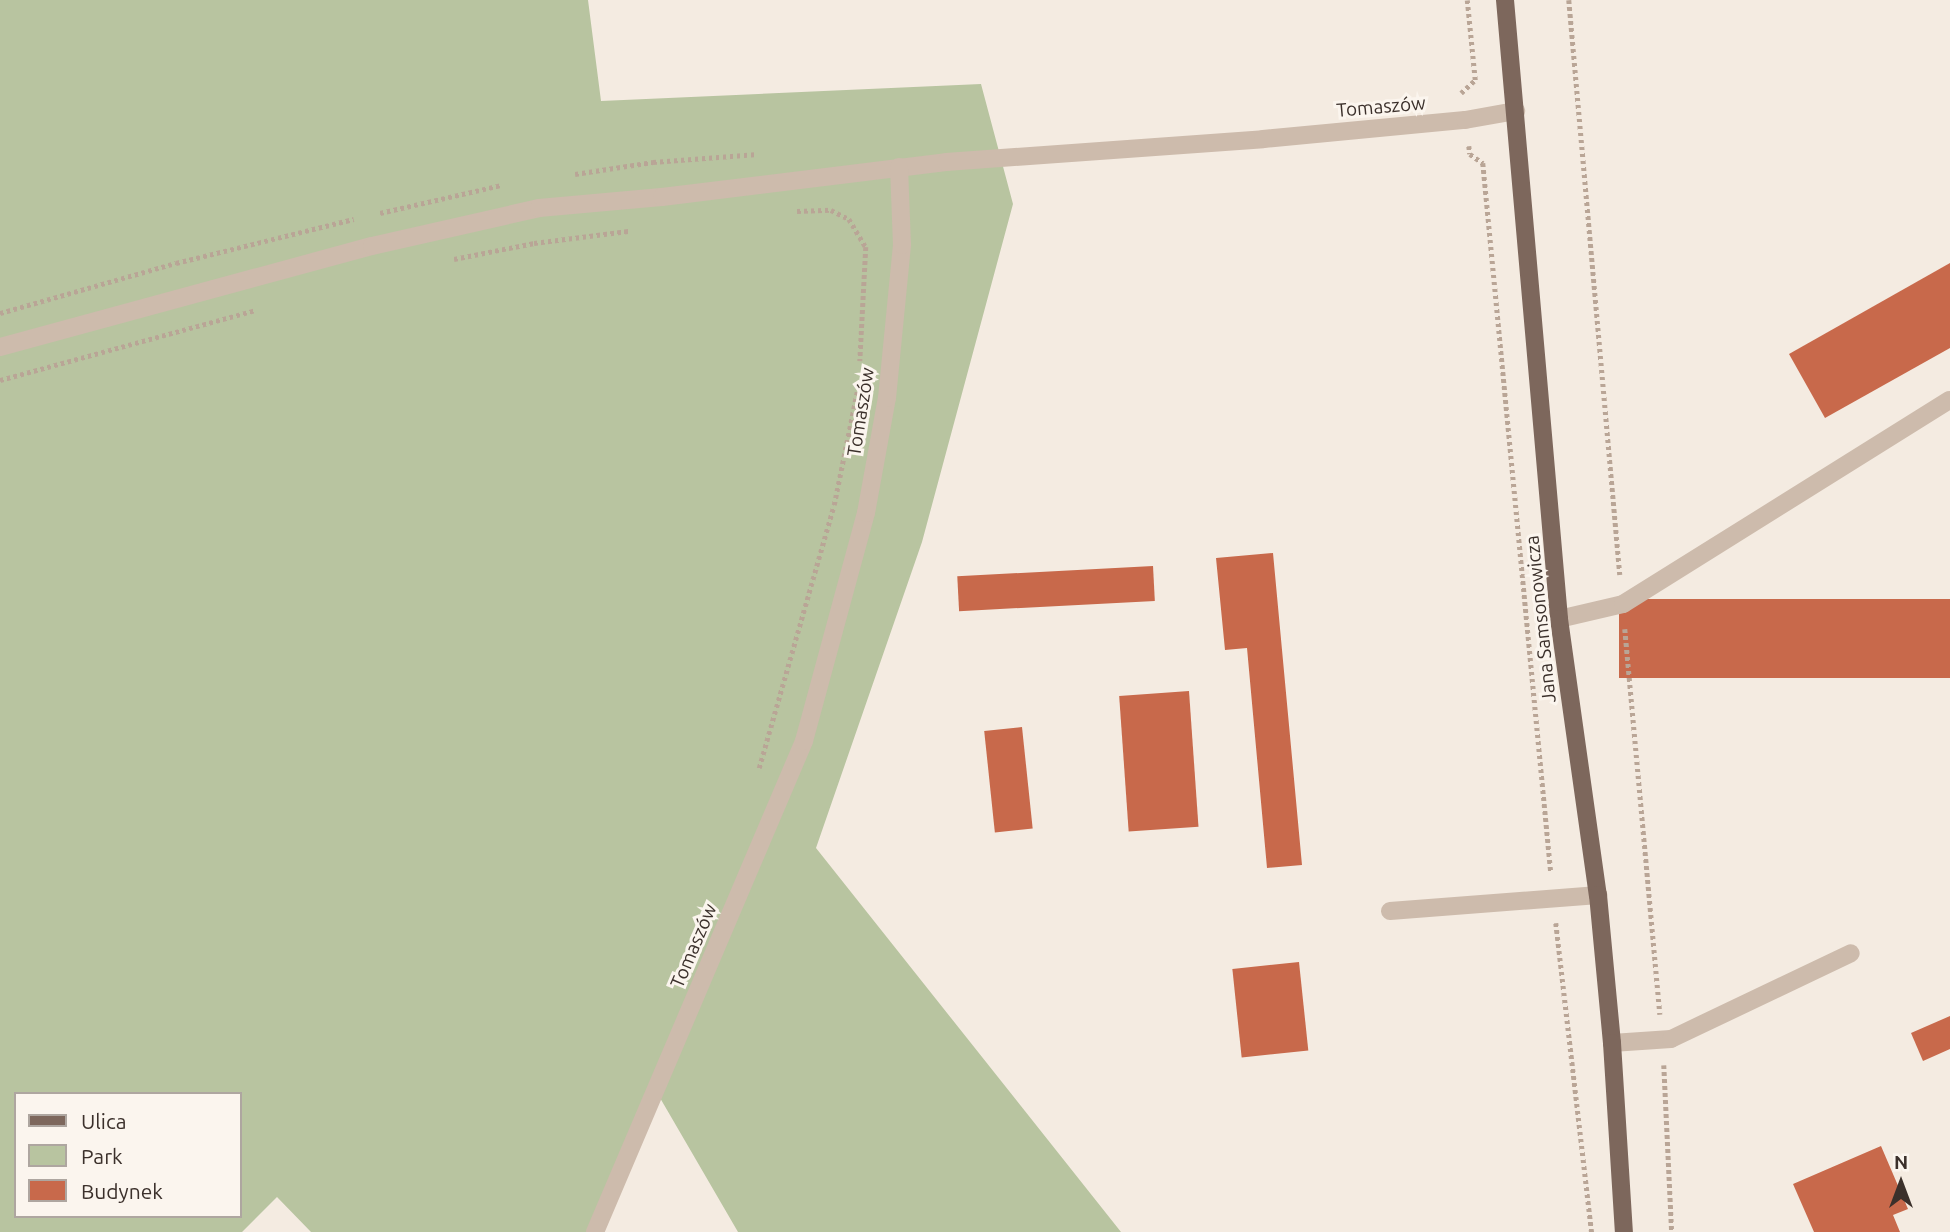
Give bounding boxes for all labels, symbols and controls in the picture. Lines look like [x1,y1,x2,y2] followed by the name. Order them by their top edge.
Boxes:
[1335,92,1427,122] street label: Tomaszów
[843,366,879,458] street label: Tomaszów
[1521,534,1561,704] street label: Jana Samsonowicza
[666,900,722,992] street label: Tomaszów
[14,1092,242,1218] legend
[81,1109,126,1133] text: Ulica
[81,1144,123,1168] text: Park
[1866,1148,1936,1218] north arrow
[1894,1151,1908,1173] text: N
[81,1179,163,1203] text: Budynek

